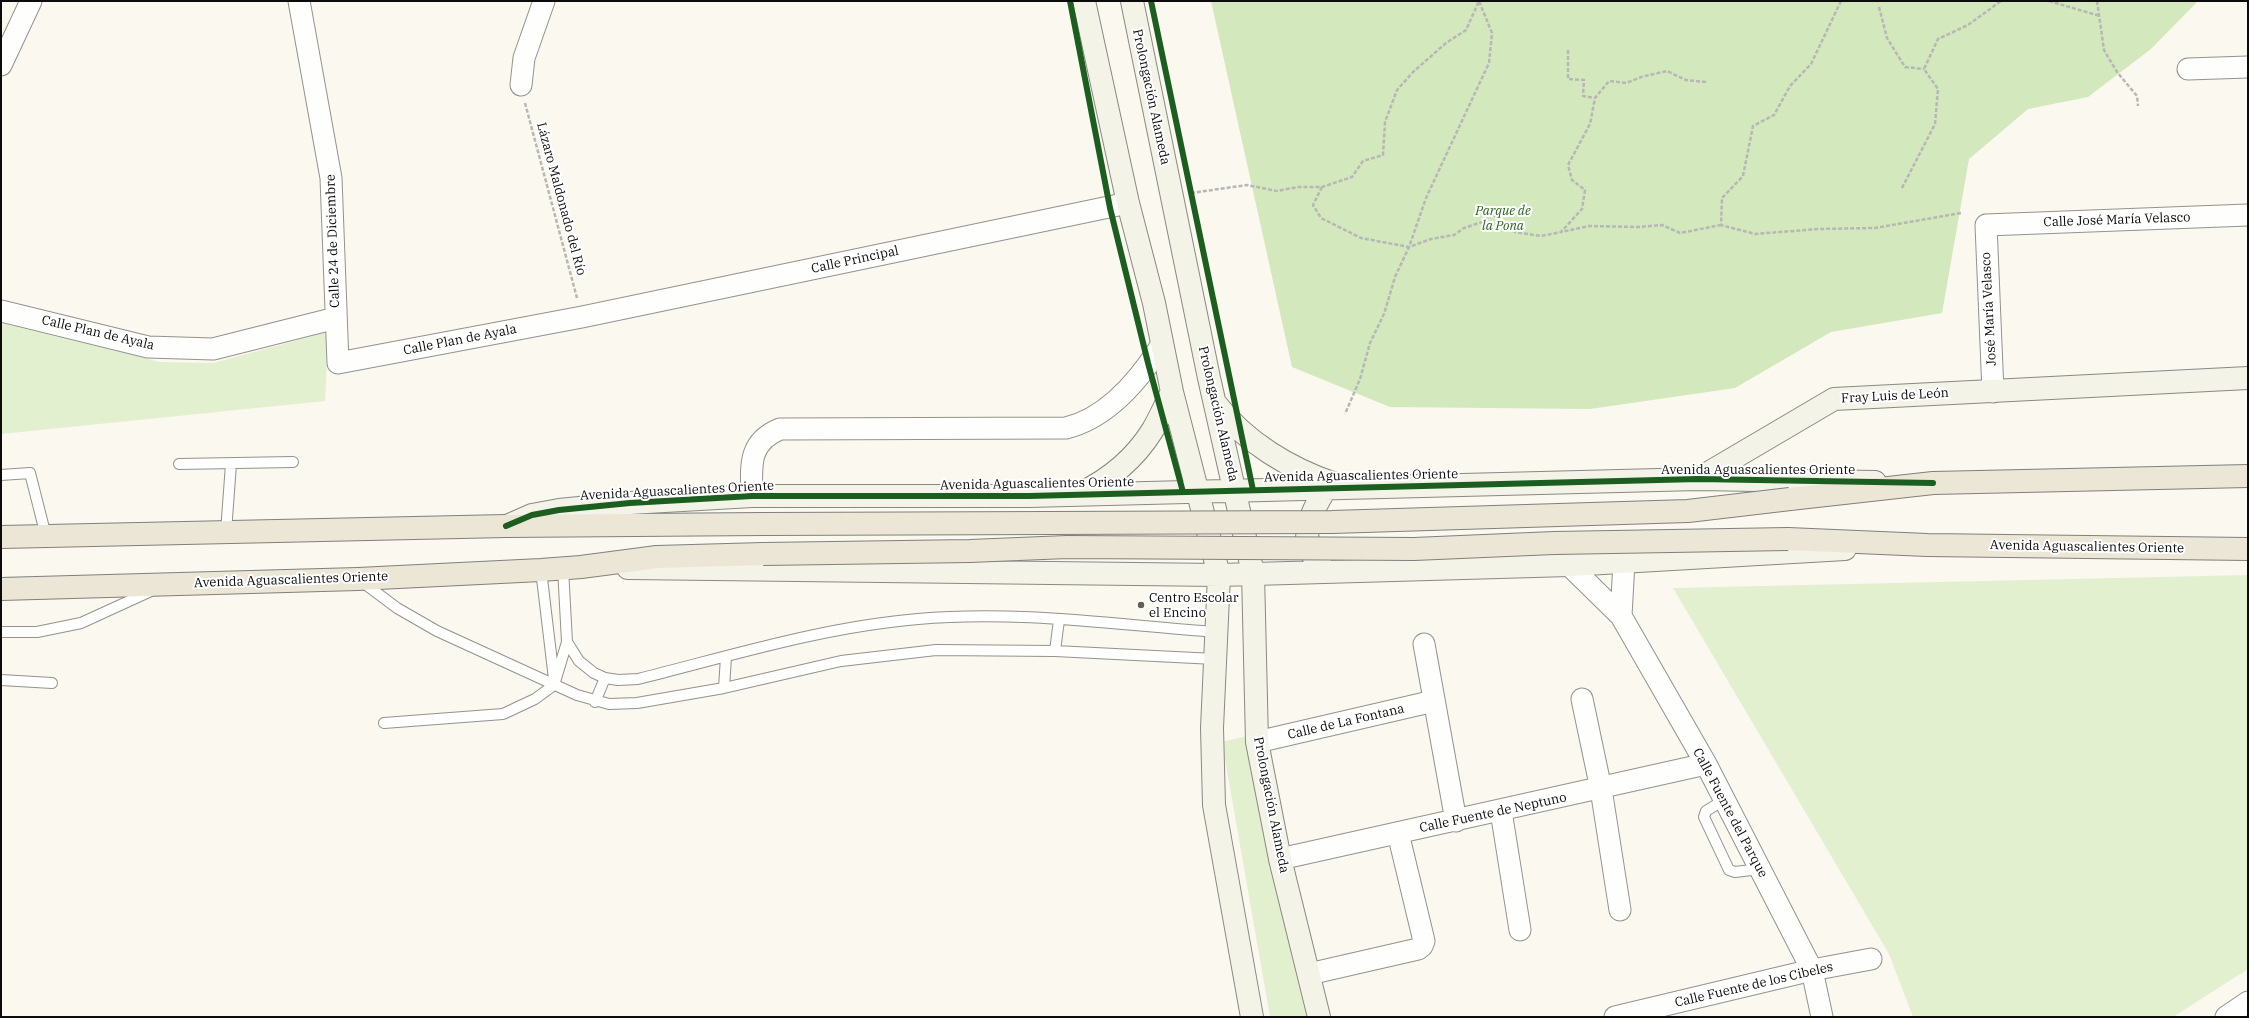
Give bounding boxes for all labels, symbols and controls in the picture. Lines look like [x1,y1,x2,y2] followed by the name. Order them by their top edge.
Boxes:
[1129,28,1173,166] street label: Prolongación Alameda
[533,121,589,277] street label: Lázaro Maldonado del Río
[323,174,343,308] street label: Calle 24 de Diciembre
[1475,203,1531,234] park label: Parque de la Pona
[2043,210,2191,230] street label: Calle José María Velasco
[810,243,900,277] street label: Calle Principal
[1978,252,2000,366] street label: José María Velasco
[40,312,156,354] street label: Calle Plan de Ayala
[402,321,518,359] street label: Calle Plan de Ayala
[1195,345,1241,483] street label: Prolongación Alameda
[1841,385,1949,407] street label: Fray Luis de León
[1661,462,1855,478] street label: Avenida Aguascalientes Oriente
[1264,467,1458,485] street label: Avenida Aguascalientes Oriente
[940,475,1134,493] street label: Avenida Aguascalientes Oriente
[580,478,774,504] street label: Avenida Aguascalientes Oriente
[1990,538,2184,556] street label: Avenida Aguascalientes Oriente
[194,569,388,591] street label: Avenida Aguascalientes Oriente
[1149,590,1239,621] place label: Centro Escolar el Encino
[1136,600,1146,610] marker: Centro Escolar el Encino
[1286,701,1406,743] street label: Calle de La Fontana
[1250,736,1292,874] street label: Prolongación Alameda
[1689,746,1771,880] street label: Calle Fuente del Parque
[1418,790,1568,836] street label: Calle Fuente de Neptuno
[1673,959,1835,1011] street label: Calle Fuente de los Cibeles

